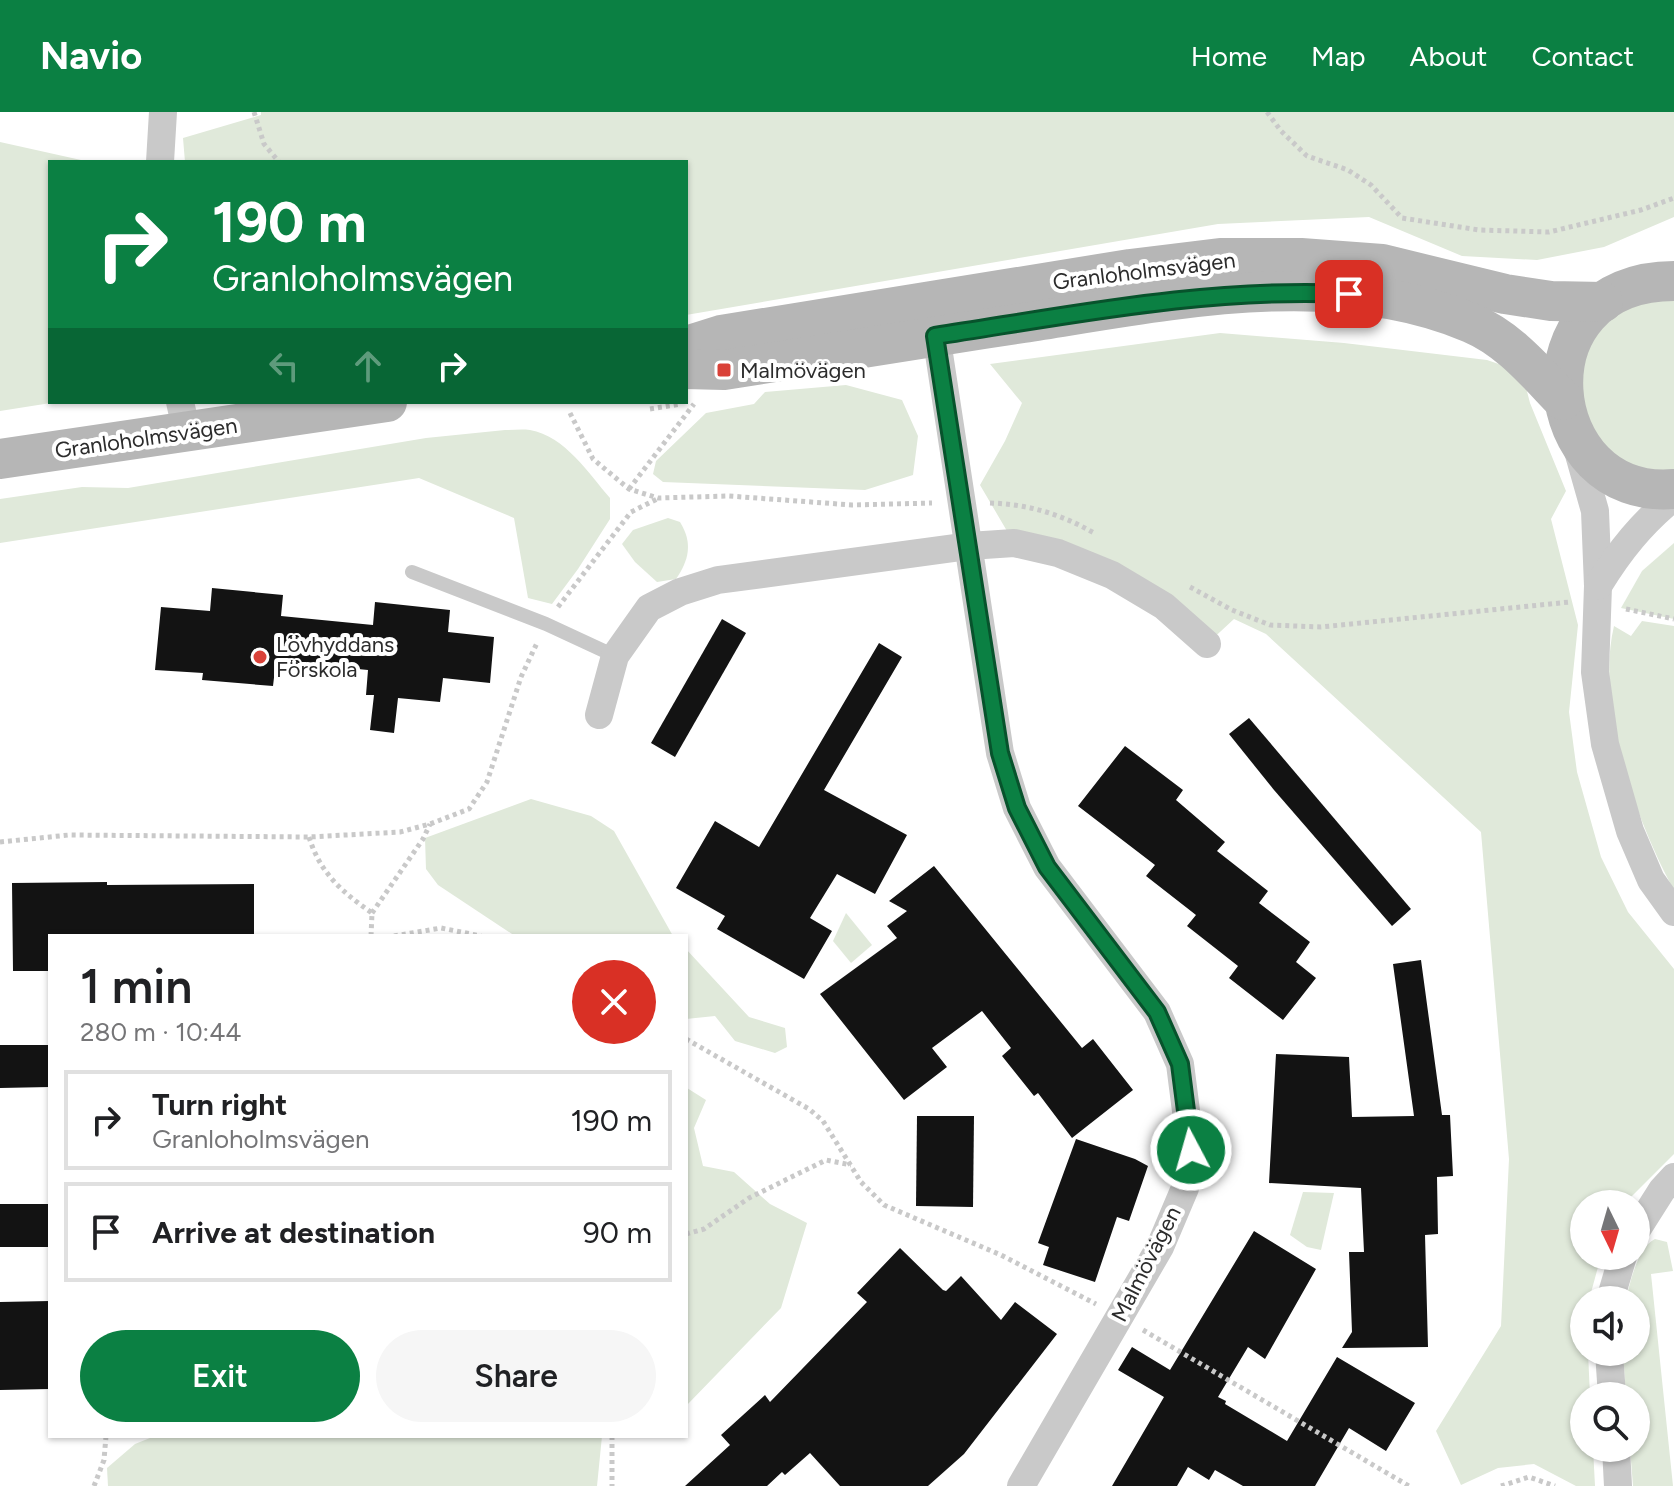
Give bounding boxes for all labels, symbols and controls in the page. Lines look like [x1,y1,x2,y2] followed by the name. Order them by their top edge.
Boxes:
[40,33,142,79] text: Navio
[1191,39,1267,73] text: Home
[1311,39,1366,73] text: Map
[1410,39,1487,73] text: About
[1531,39,1634,73] text: Contact
[212,189,367,256] text: 190 m
[80,192,184,296] icon: right
[1051,246,1237,296] street label: Granloholmsvägen
[212,257,513,300] text: Granloholmsvägen
[1315,260,1383,328] pin
[1327,272,1371,316] icon: arrive
[262,344,306,388] icon: left
[346,344,390,388] icon: ahead
[430,344,474,388] icon: right
[740,357,866,384] place label: Malmövägen
[715,361,733,379] marker: Malmövägen
[53,412,239,464] street label: Granloholmsvägen
[276,631,394,683] place label: Lövhyddans Förskola
[251,648,269,666] marker: Lövhyddans Förskola
[80,957,192,1015] text: 1 min
[572,960,656,1044] button: close
[80,1016,241,1048] text: 280 m · 10:44
[152,1086,287,1123] text: Turn right
[84,1098,128,1142] icon: right
[570,1102,652,1139] text: 190 m
[1149,1108,1233,1192] position arrow
[152,1123,369,1155] text: Granloholmsvägen
[1570,1190,1650,1270] north arrow
[1570,1190,1650,1462] map controls
[1105,1202,1187,1326] street label: Malmövägen
[84,1210,128,1254] icon: arrive
[152,1214,435,1251] text: Arrive at destination
[583,1214,652,1251] text: 90 m
[1570,1286,1650,1366] button: sound
[80,1330,360,1422] button: Exit
[376,1330,656,1422] button: Share
[1570,1382,1650,1462] button: search

